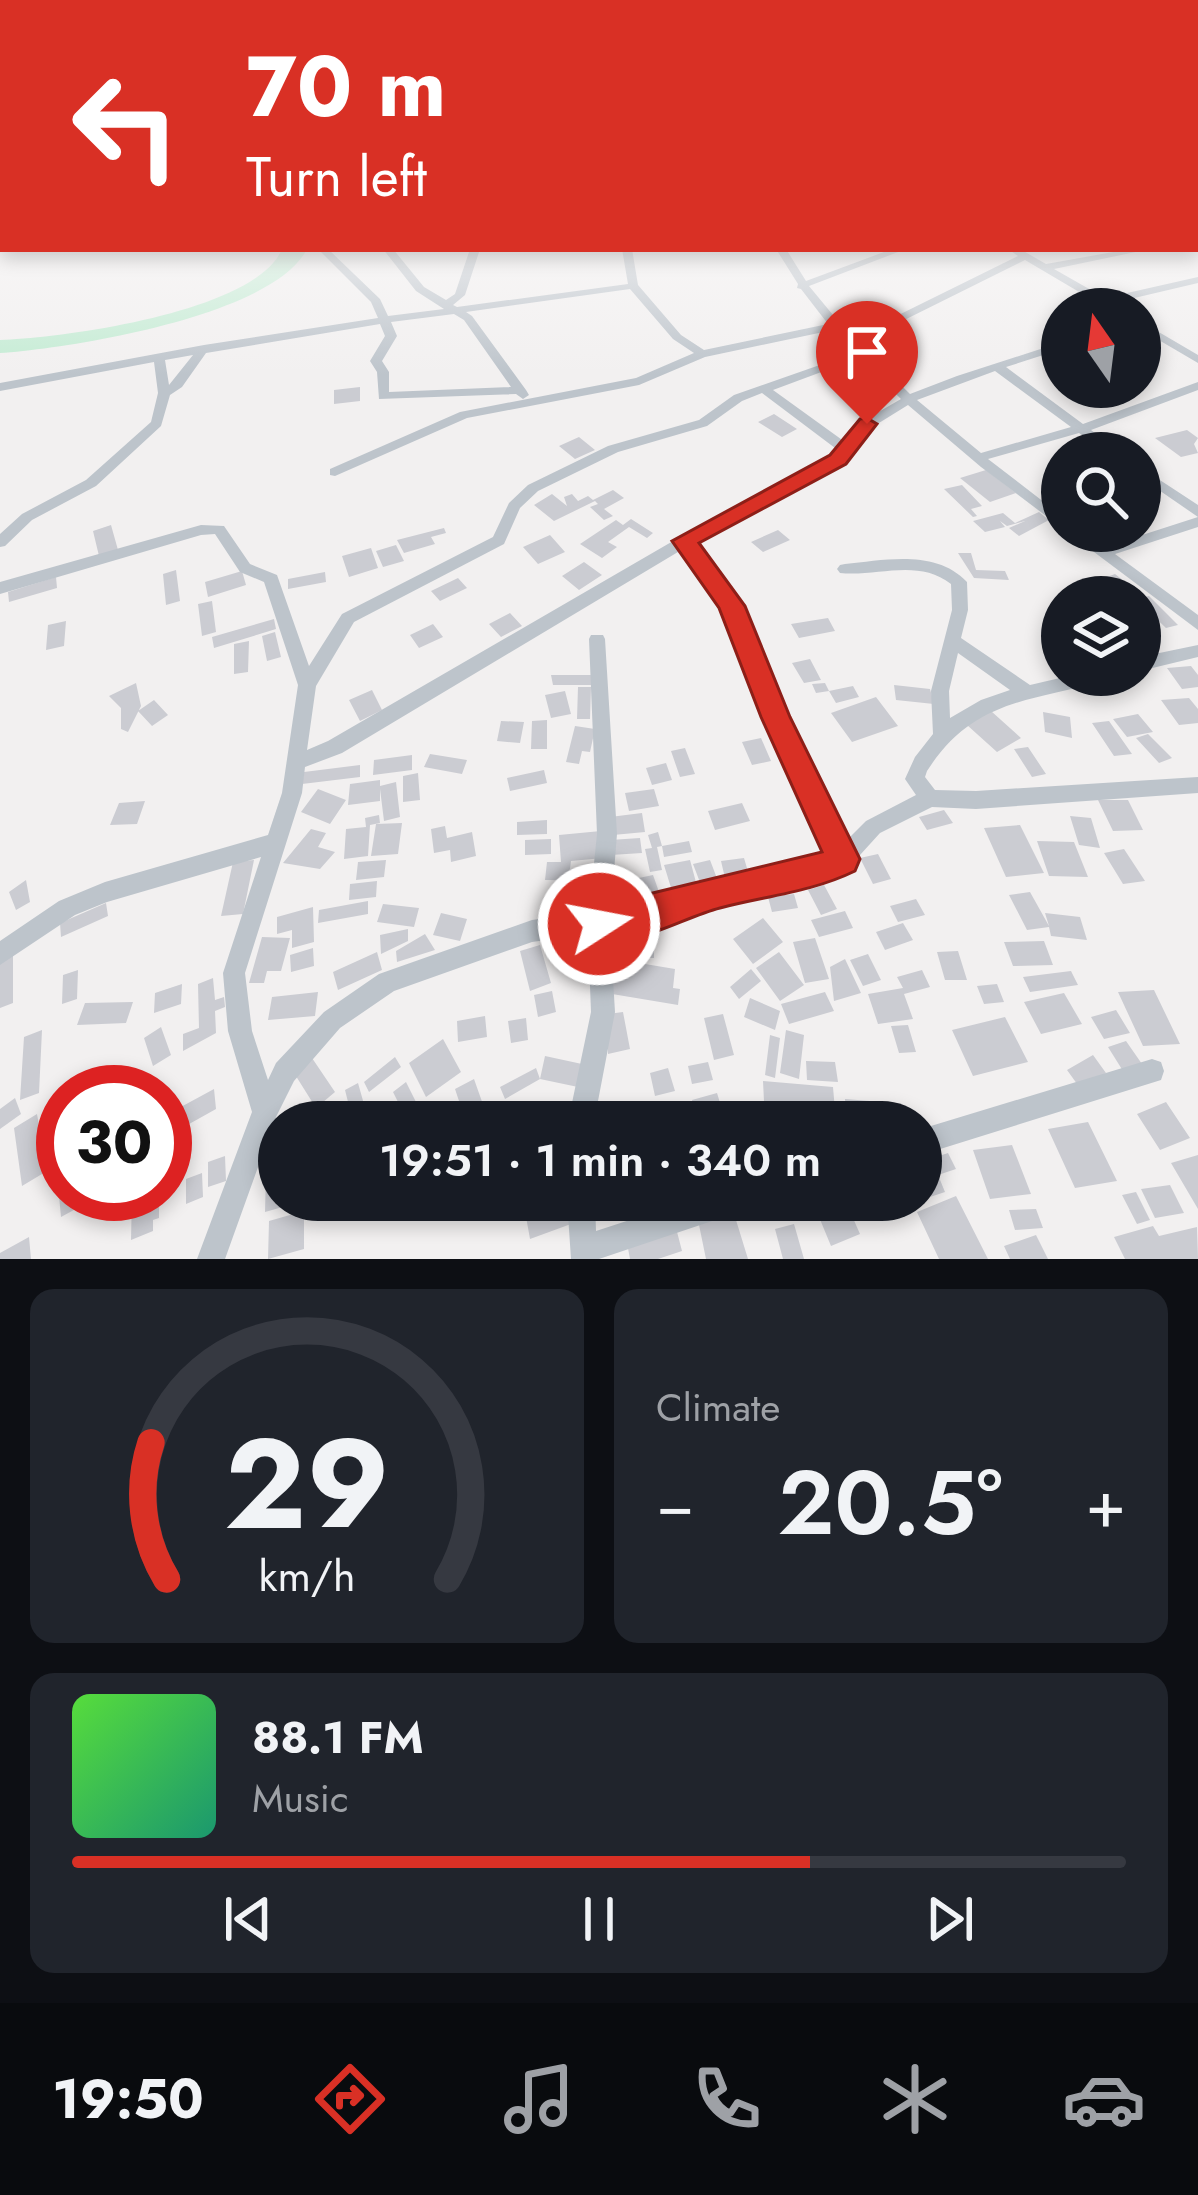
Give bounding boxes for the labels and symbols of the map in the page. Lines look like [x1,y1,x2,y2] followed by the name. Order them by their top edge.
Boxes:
[1041,288,1161,408] north arrow
[816,301,918,424] pin
[536,861,662,987] position arrow
[36,1065,192,1221] speed limit sign: 30

